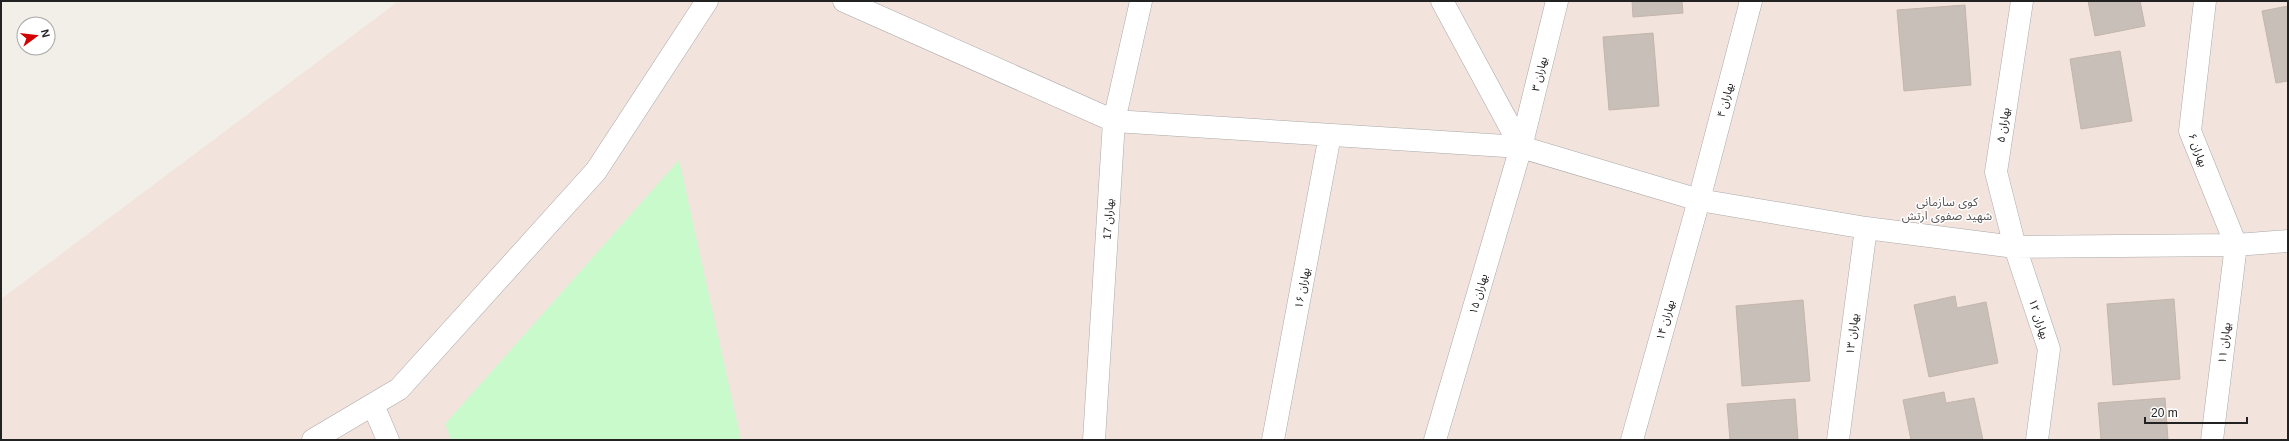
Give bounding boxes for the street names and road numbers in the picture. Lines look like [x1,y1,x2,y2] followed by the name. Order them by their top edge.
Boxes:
[1529,56,1550,93] street label: بهاران ۳
[1715,82,1736,119] street label: بهاران ۴
[1994,107,2013,143] street label: بهاران ۵
[2185,131,2210,169] street label: بهاران ۶
[1101,198,1116,240] street label: بهاران 17
[1292,267,1313,310] street label: بهاران ۱۶
[1467,272,1490,316] street label: بهاران ۱۵
[1654,298,1677,342] street label: بهاران ۱۴
[2026,298,2051,341] street label: بهاران ۱۲
[1844,313,1862,355] street label: بهاران ۱۳
[2216,322,2234,364] street label: بهاران ۱۱

